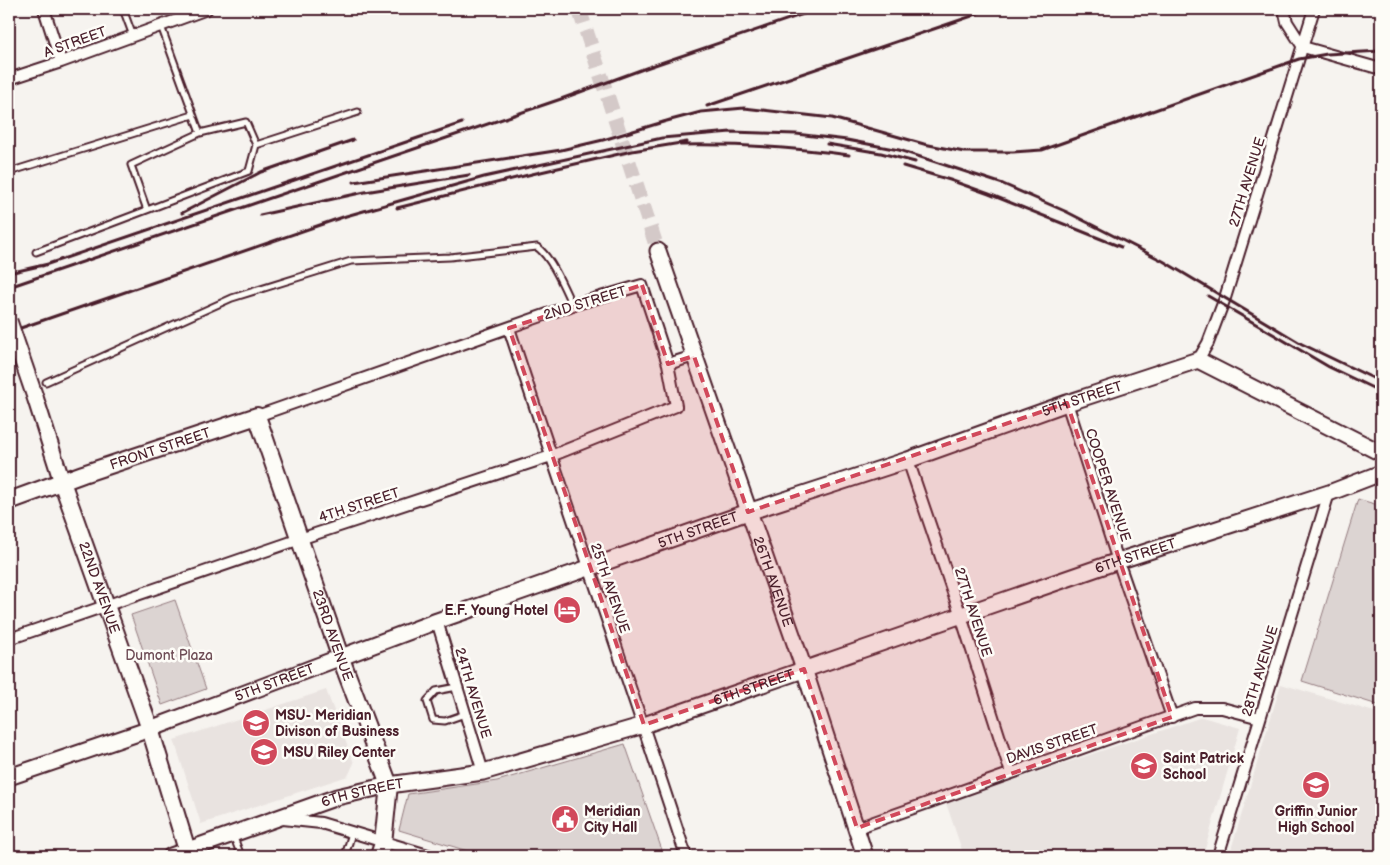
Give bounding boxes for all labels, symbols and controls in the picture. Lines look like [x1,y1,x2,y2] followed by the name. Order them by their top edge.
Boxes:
[41,23,109,61] street label: A STREET
[1225,135,1269,229] street label: 27TH AVENUE
[541,282,629,324] street label: 2ND STREET
[1040,377,1125,420] street label: 5TH STREET
[108,423,213,473] street label: FRONT STREET
[1082,426,1134,544] street label: COOPER AVENUE
[316,484,402,526] street label: 4TH STREET
[656,508,741,551] street label: 5TH STREET
[750,534,797,629] street label: 26TH AVENUE
[1093,534,1179,577] street label: 6TH STREET
[75,539,124,636] street label: 22ND AVENUE
[587,541,633,635] street label: 25TH AVENUE
[951,565,995,659] street label: 27TH AVENUE
[309,587,357,683] street label: 23RD AVENUE
[552,595,582,625] hotel icon: E.F. Young Hotel
[445,602,548,619] place label: E.F. Young Hotel
[1238,624,1282,718] street label: 28TH AVENUE
[451,645,495,741] street label: 24TH AVENUE
[125,647,213,664] park label: Dumont Plaza
[232,659,317,705] street label: 5TH STREET
[711,665,797,709] street label: 6TH STREET
[275,707,399,740] place label: MSU- Meridian Divison of Business
[241,708,271,738] school or university icon: MSU- Meridian Divison of Business
[1004,720,1100,768] street label: DAVIS STREET
[249,737,279,767] school or university icon: MSU Riley Center
[283,744,396,761] place label: MSU Riley Center
[1163,750,1245,783] place label: Saint Patrick School
[1129,751,1159,781] school or university icon: Saint Patrick School
[1301,770,1331,800] school or university icon: Griffin Junior High School
[319,775,405,810] street label: 6TH STREET
[584,803,641,836] place label: Meridian City Hall
[1275,803,1358,836] place label: Griffin Junior High School
[550,804,580,834] public building icon: Meridian City Hall

